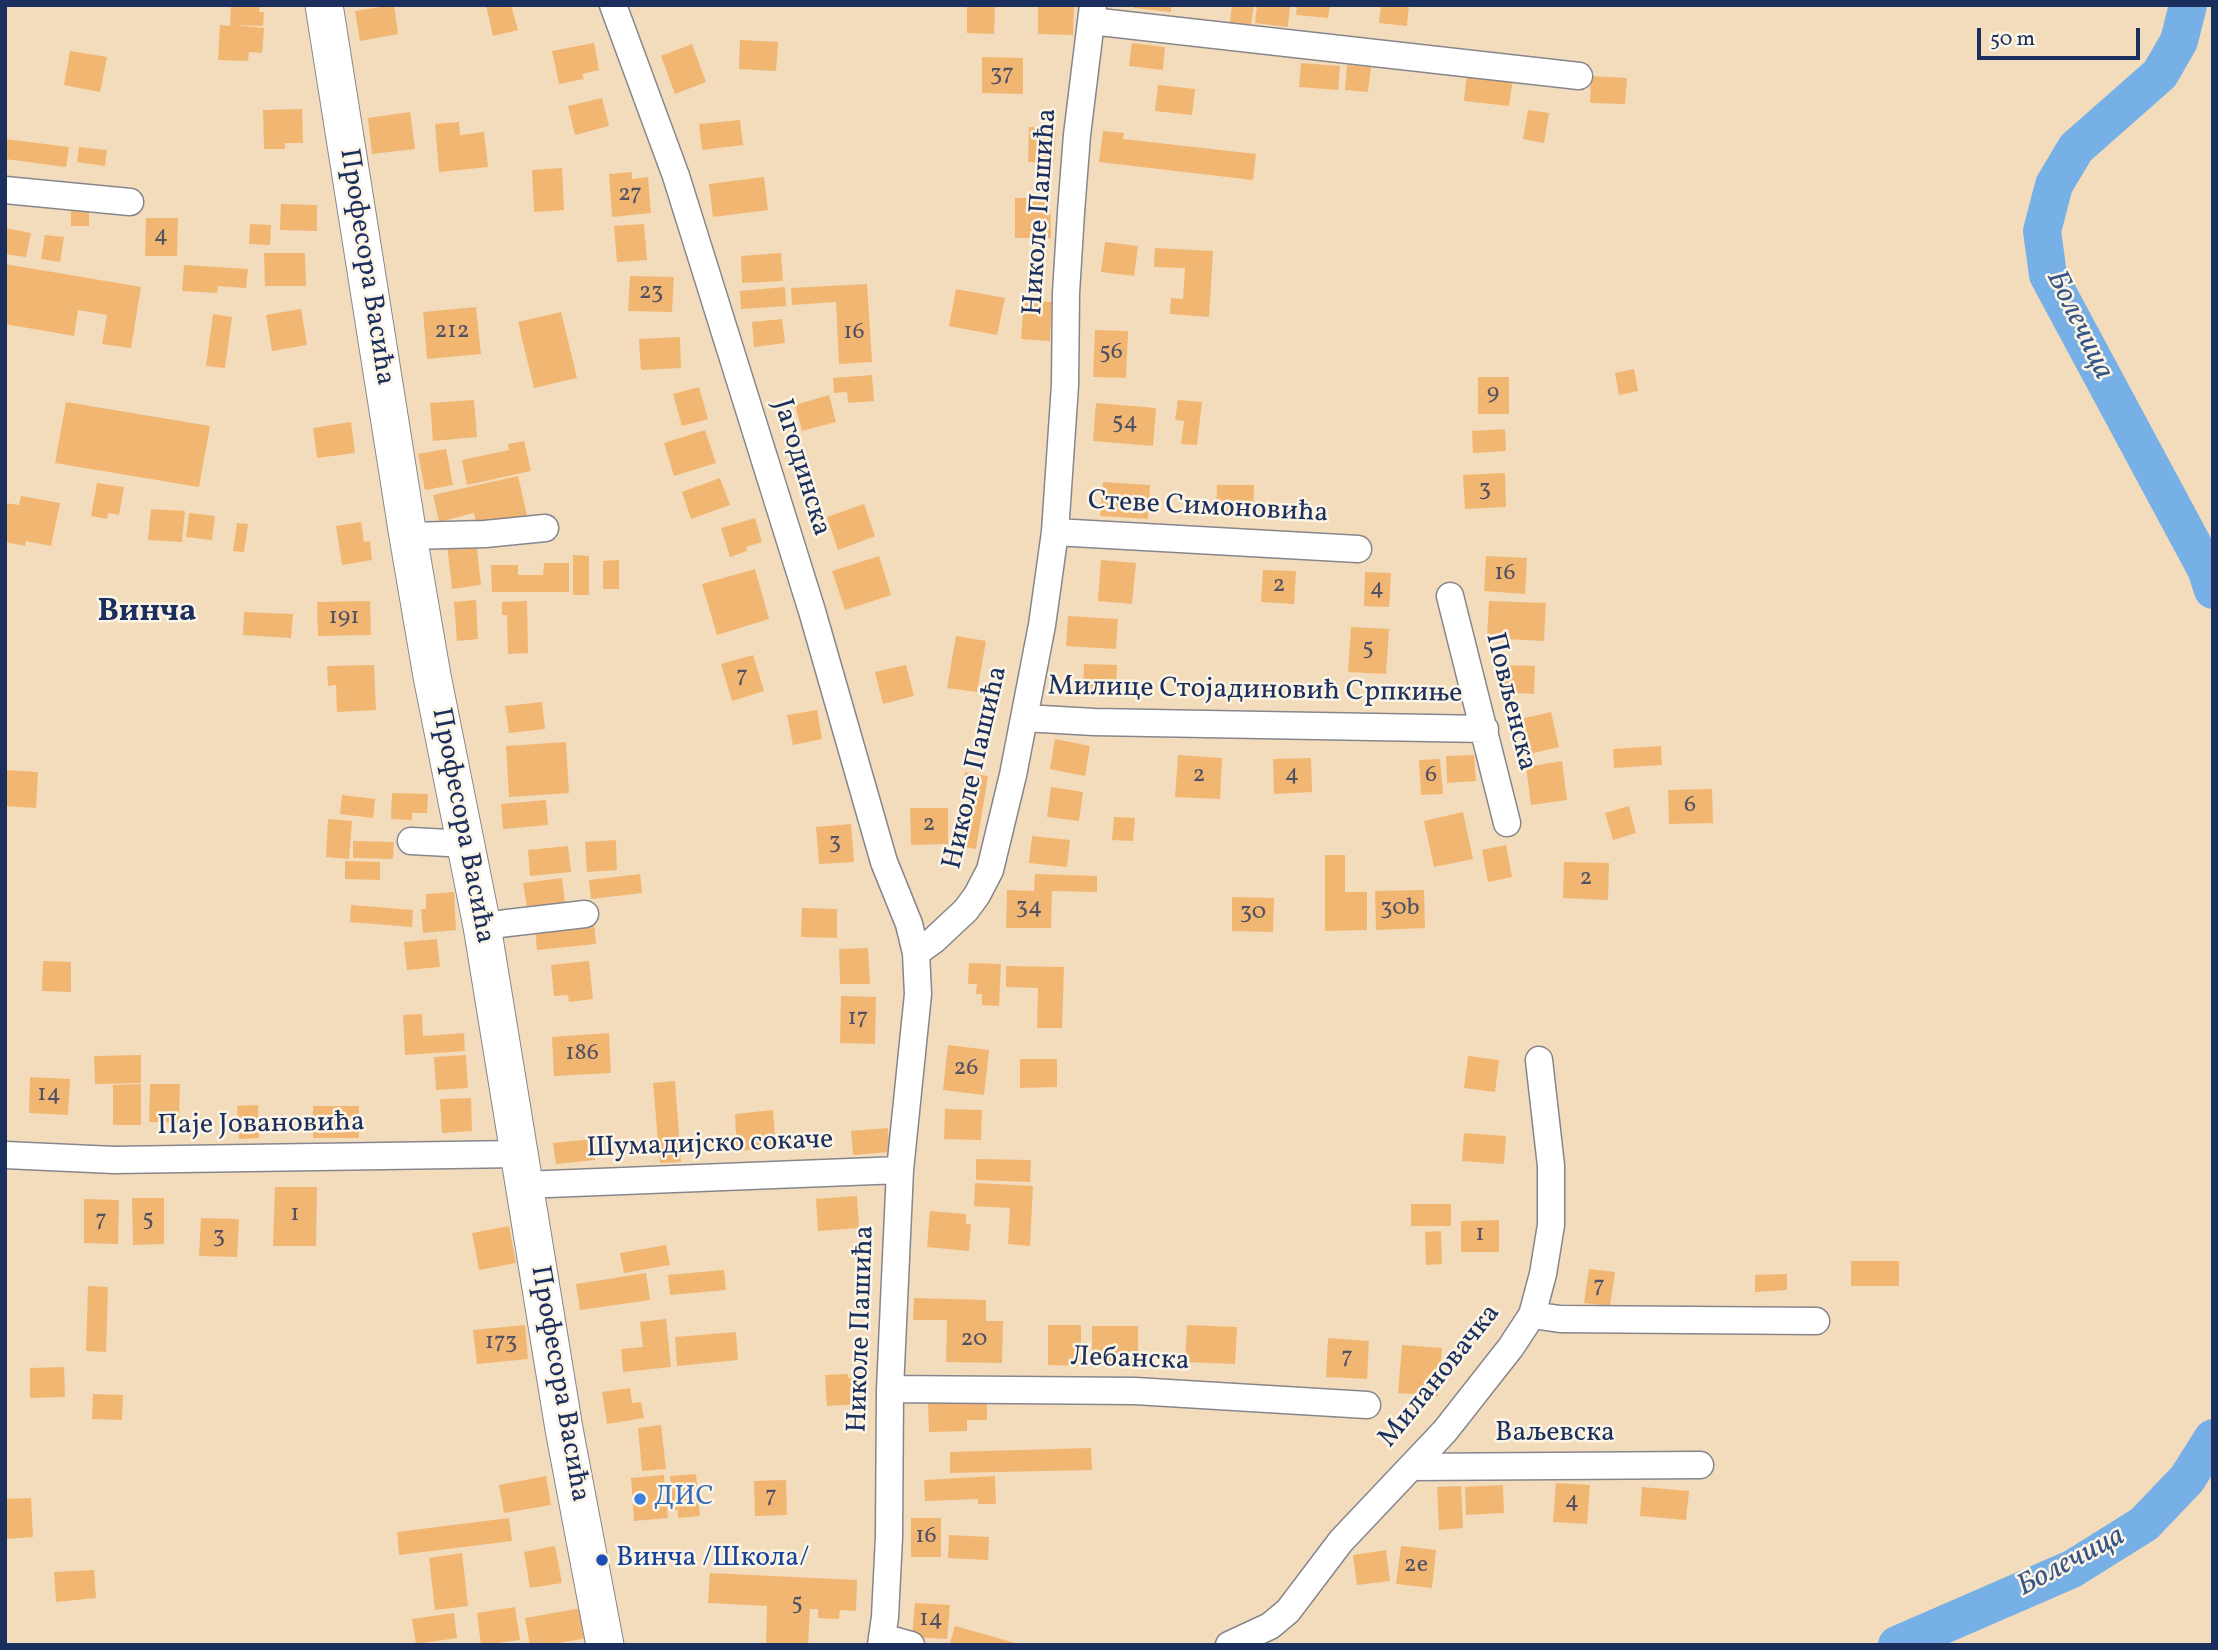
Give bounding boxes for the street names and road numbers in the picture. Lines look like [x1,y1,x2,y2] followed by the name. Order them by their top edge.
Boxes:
[1018,107,1066,317] street label: Николе Пашића
[330,146,400,388] street label: Професора Васића
[763,396,837,540] street label: Јагодинска
[1087,486,1329,532] street label: Стеве Симоновића
[1476,629,1542,775] street label: Повљенска
[937,663,1017,873] street label: Николе Пашића
[1047,672,1463,712] street label: Милице Стојадиновић Српкиње
[422,705,500,947] street label: Професора Васића
[157,1107,365,1145] street label: Паје Јовановића
[586,1125,834,1167] street label: Шумадијско сокаче
[843,1225,883,1433] street label: Николе Пашића
[521,1263,595,1505] street label: Професора Васића
[1373,1298,1509,1456] street label: Милановачка
[1070,1342,1190,1380] street label: Лебанска
[1495,1418,1615,1452] street label: Ваљевска

